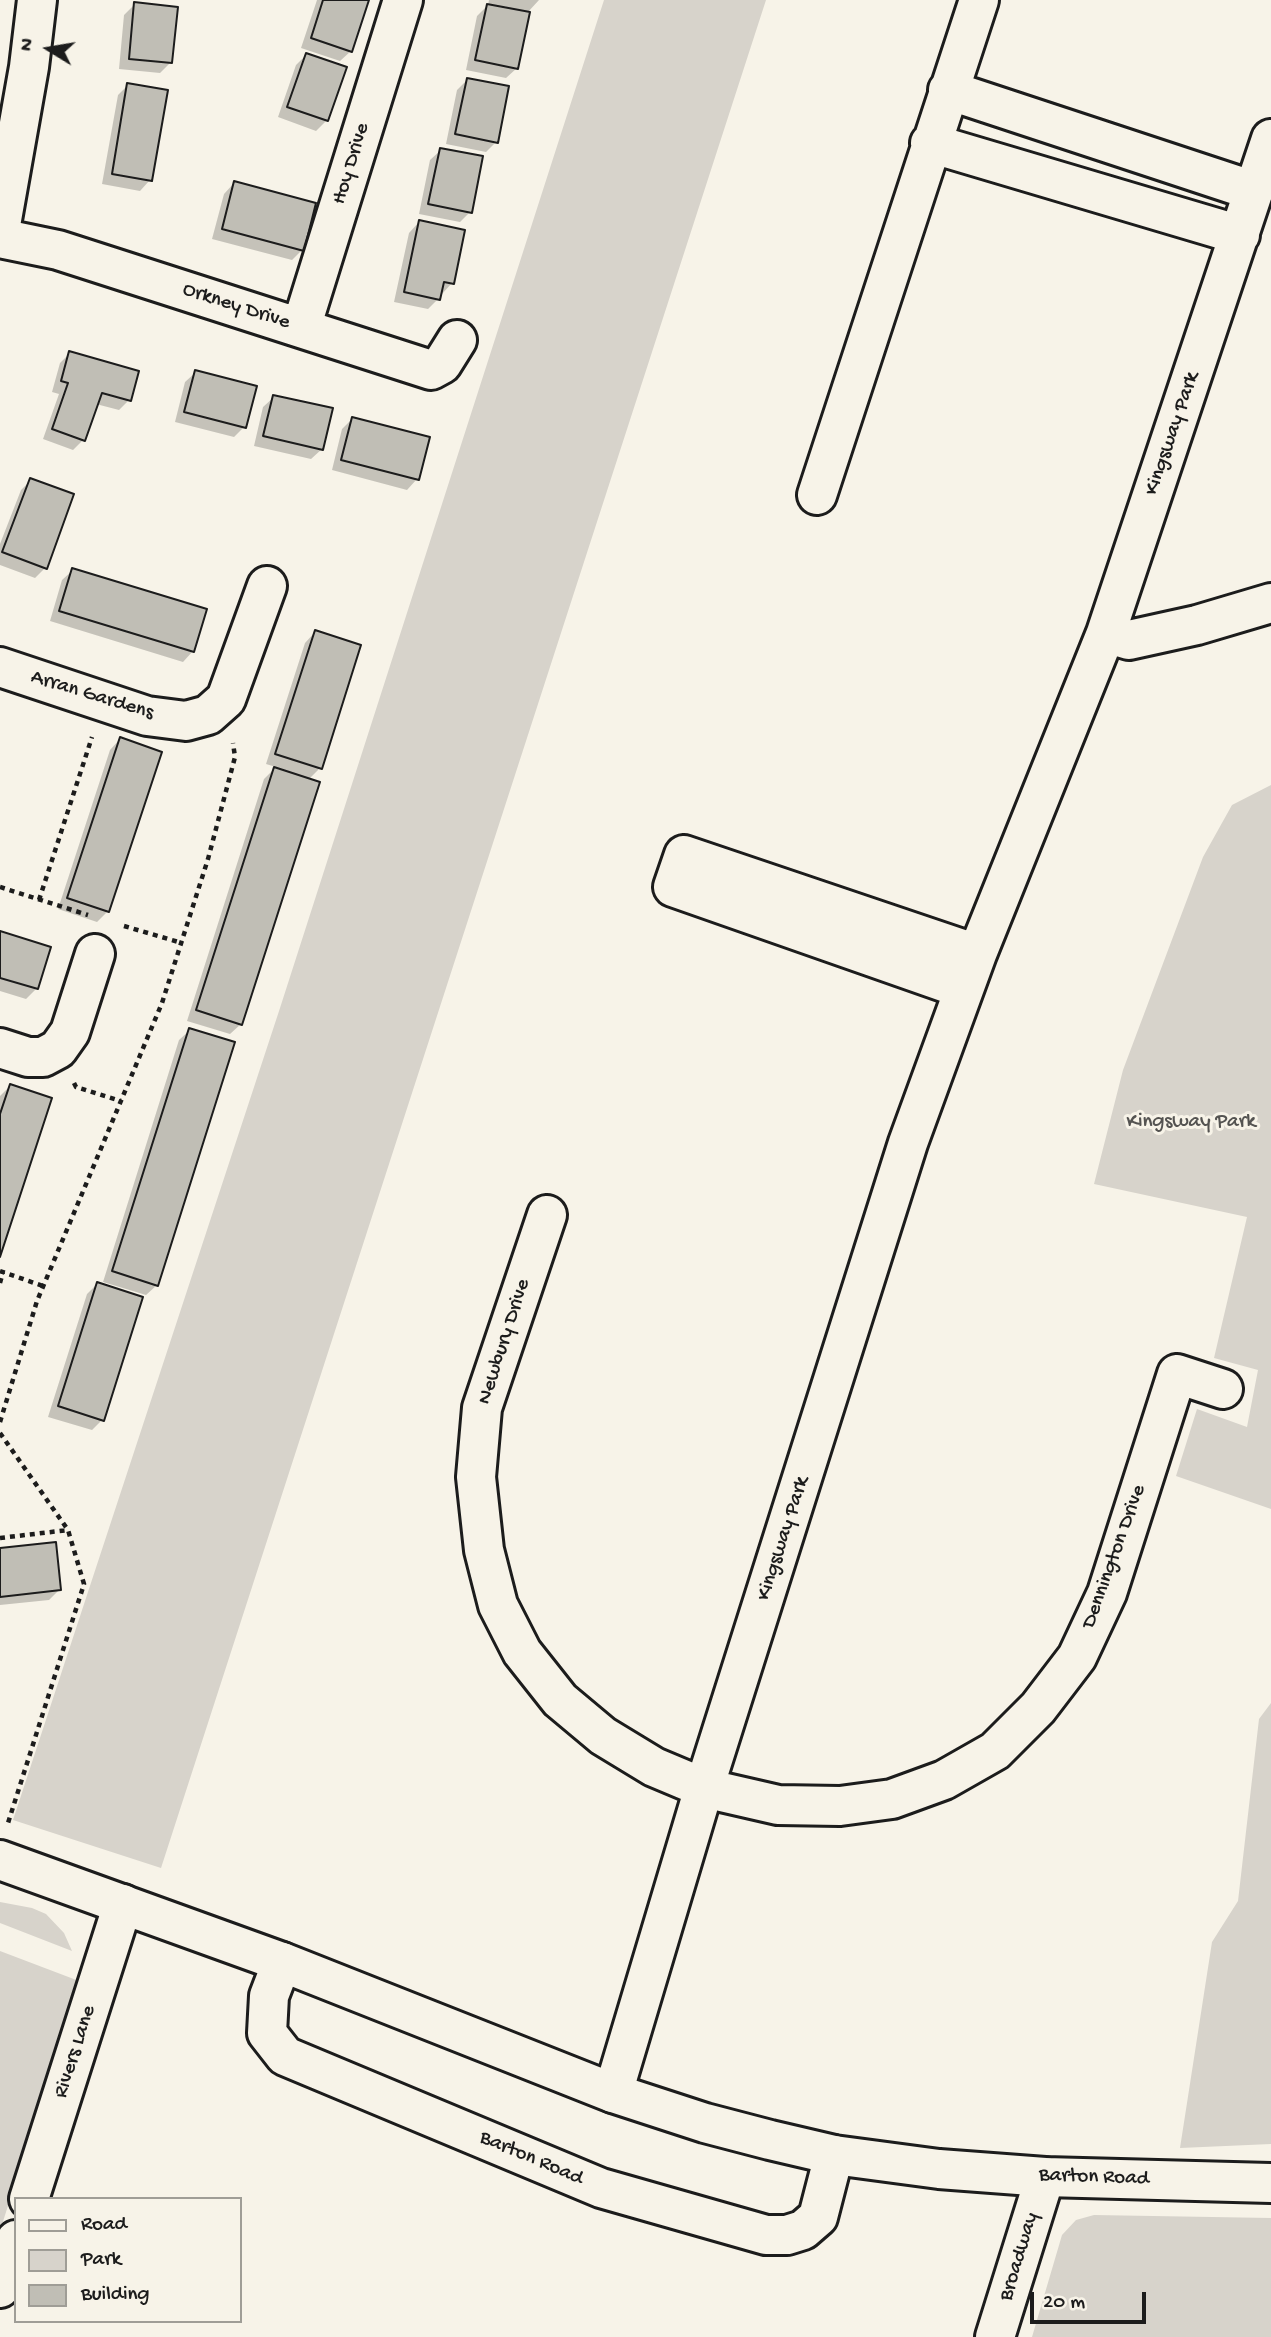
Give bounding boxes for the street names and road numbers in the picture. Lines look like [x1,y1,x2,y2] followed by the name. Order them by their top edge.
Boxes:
[328,120,376,208] street label: Hoy Drive
[179,278,293,336] street label: Orkney Drive
[1140,369,1206,499] street label: Kingsway Park
[28,665,156,727] street label: Arran Gardens
[473,1276,537,1408] street label: Newbury Drive
[752,1474,816,1604] street label: Kingsway Park
[1077,1482,1153,1632] street label: Dennington Drive
[49,2002,103,2102] street label: Rivers Lane
[475,2126,587,2192] street label: Barton Road
[1039,2163,1149,2193] street label: Barton Road
[995,2210,1045,2304] street label: Broadway

